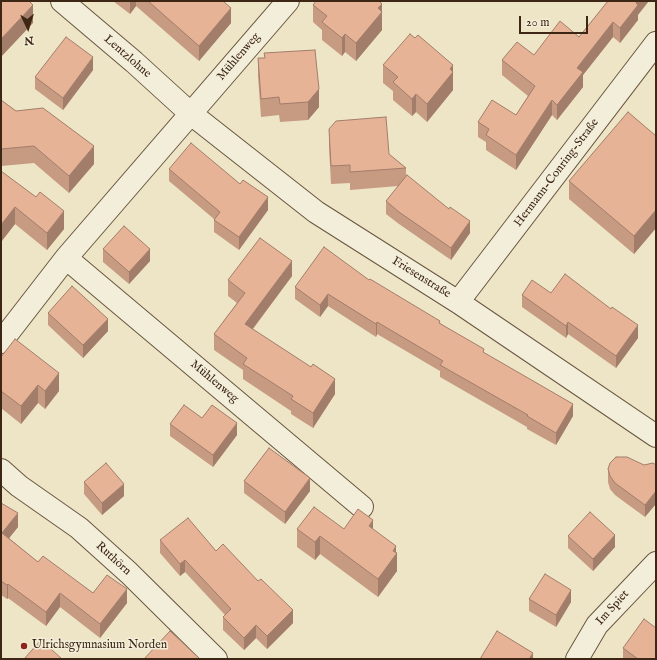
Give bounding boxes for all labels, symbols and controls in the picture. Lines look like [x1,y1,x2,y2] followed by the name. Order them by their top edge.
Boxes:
[8,8,48,48] north arrow
[521,8,590,34] scale bar
[526,15,549,30] text: 20 m
[214,30,264,84] street label: Mühlenweg
[24,33,34,47] text: N
[100,33,154,81] street label: Lentzlohne
[512,116,602,230] street label: Hermann-Conring-Straße
[389,254,453,302] street label: Friesenstraße
[187,358,241,406] street label: Mühlenweg
[92,539,134,579] street label: Ruthörn
[593,587,633,629] street label: Im Spiet
[32,639,167,653] place label: Ulrichsgymnasium Norden
[19,641,29,651] marker: Ulrichsgymnasium Norden

